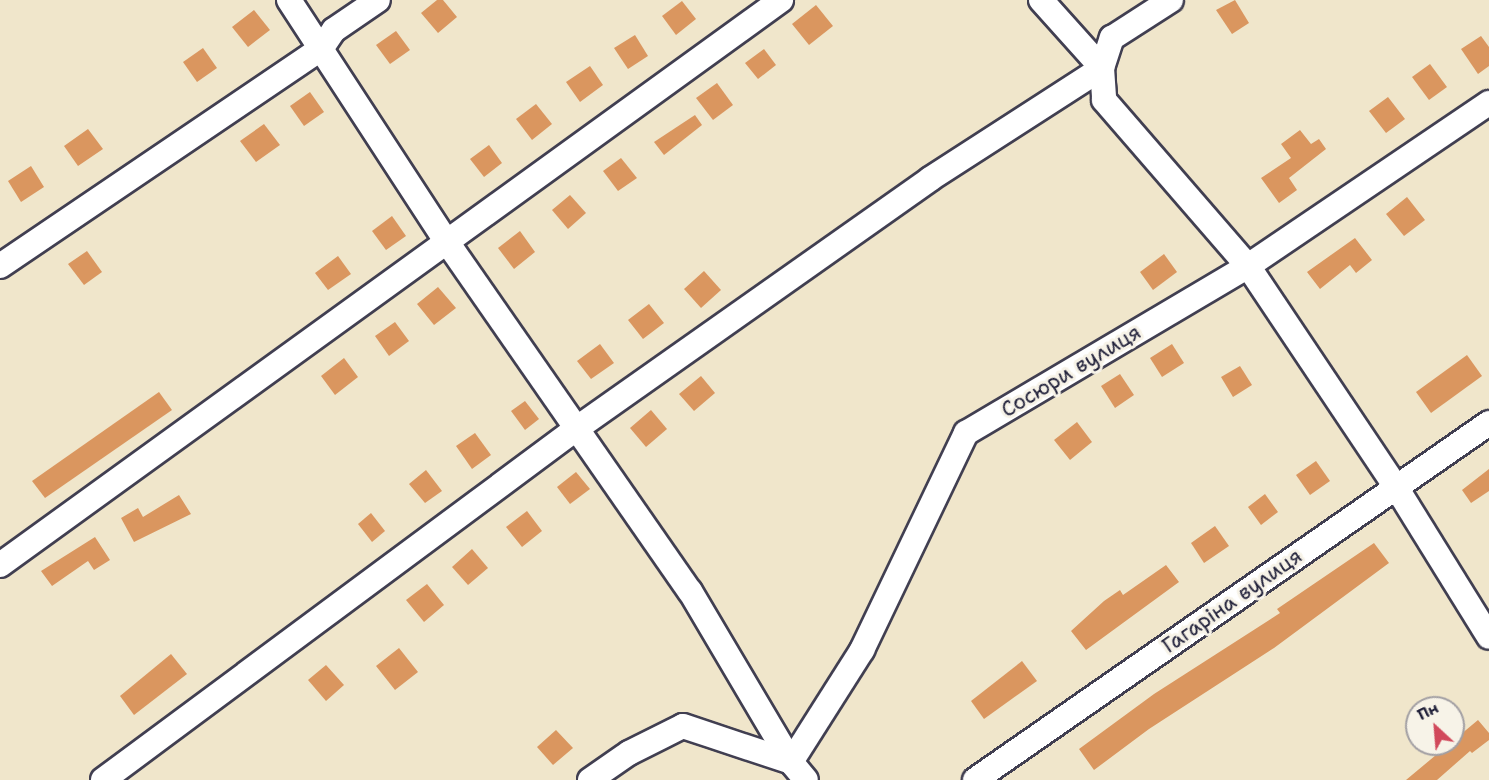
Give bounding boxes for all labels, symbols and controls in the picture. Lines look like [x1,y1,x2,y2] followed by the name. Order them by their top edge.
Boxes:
[997,319,1145,423] street label: Сосюри вулиця
[1157,543,1307,659] street label: Гагаріна вулиця
[1405,696,1465,756] north arrow
[1414,697,1442,725] text: Пн

